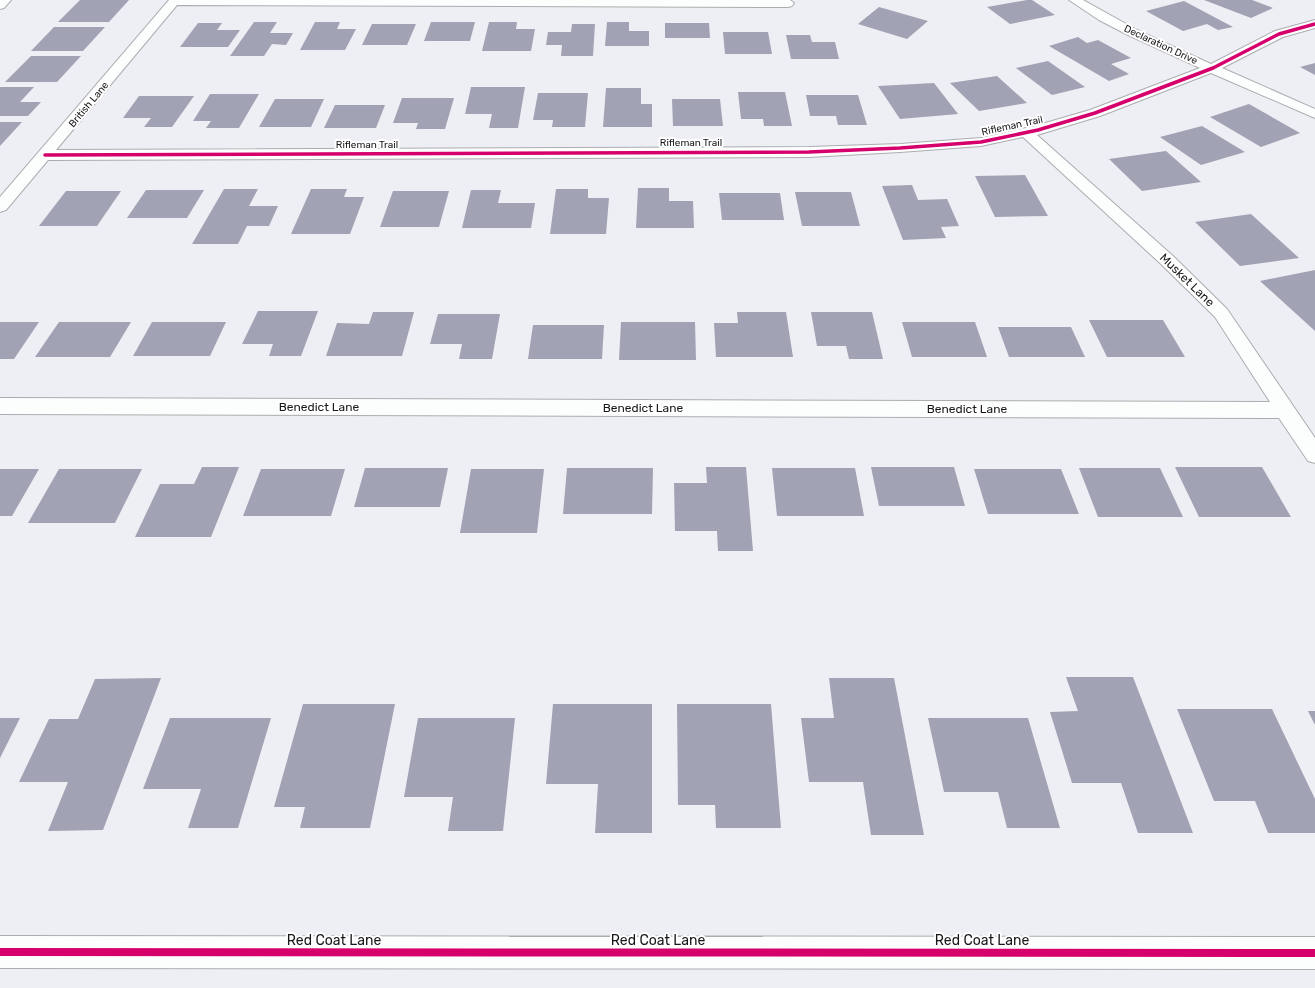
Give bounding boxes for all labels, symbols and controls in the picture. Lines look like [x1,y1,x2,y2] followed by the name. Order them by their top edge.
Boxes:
[1122,23,1200,67] street label: Declaration Drive
[66,79,112,130] street label: British Lane
[980,114,1044,138] street label: Rifleman Trail
[660,137,722,149] street label: Rifleman Trail
[336,139,398,151] street label: Rifleman Trail
[1157,250,1217,310] street label: Musket Lane
[279,400,359,414] street label: Benedict Lane
[603,401,683,415] street label: Benedict Lane
[927,402,1007,416] street label: Benedict Lane
[287,932,381,949] street label: Red Coat Lane
[611,932,705,949] street label: Red Coat Lane
[935,932,1029,949] street label: Red Coat Lane

